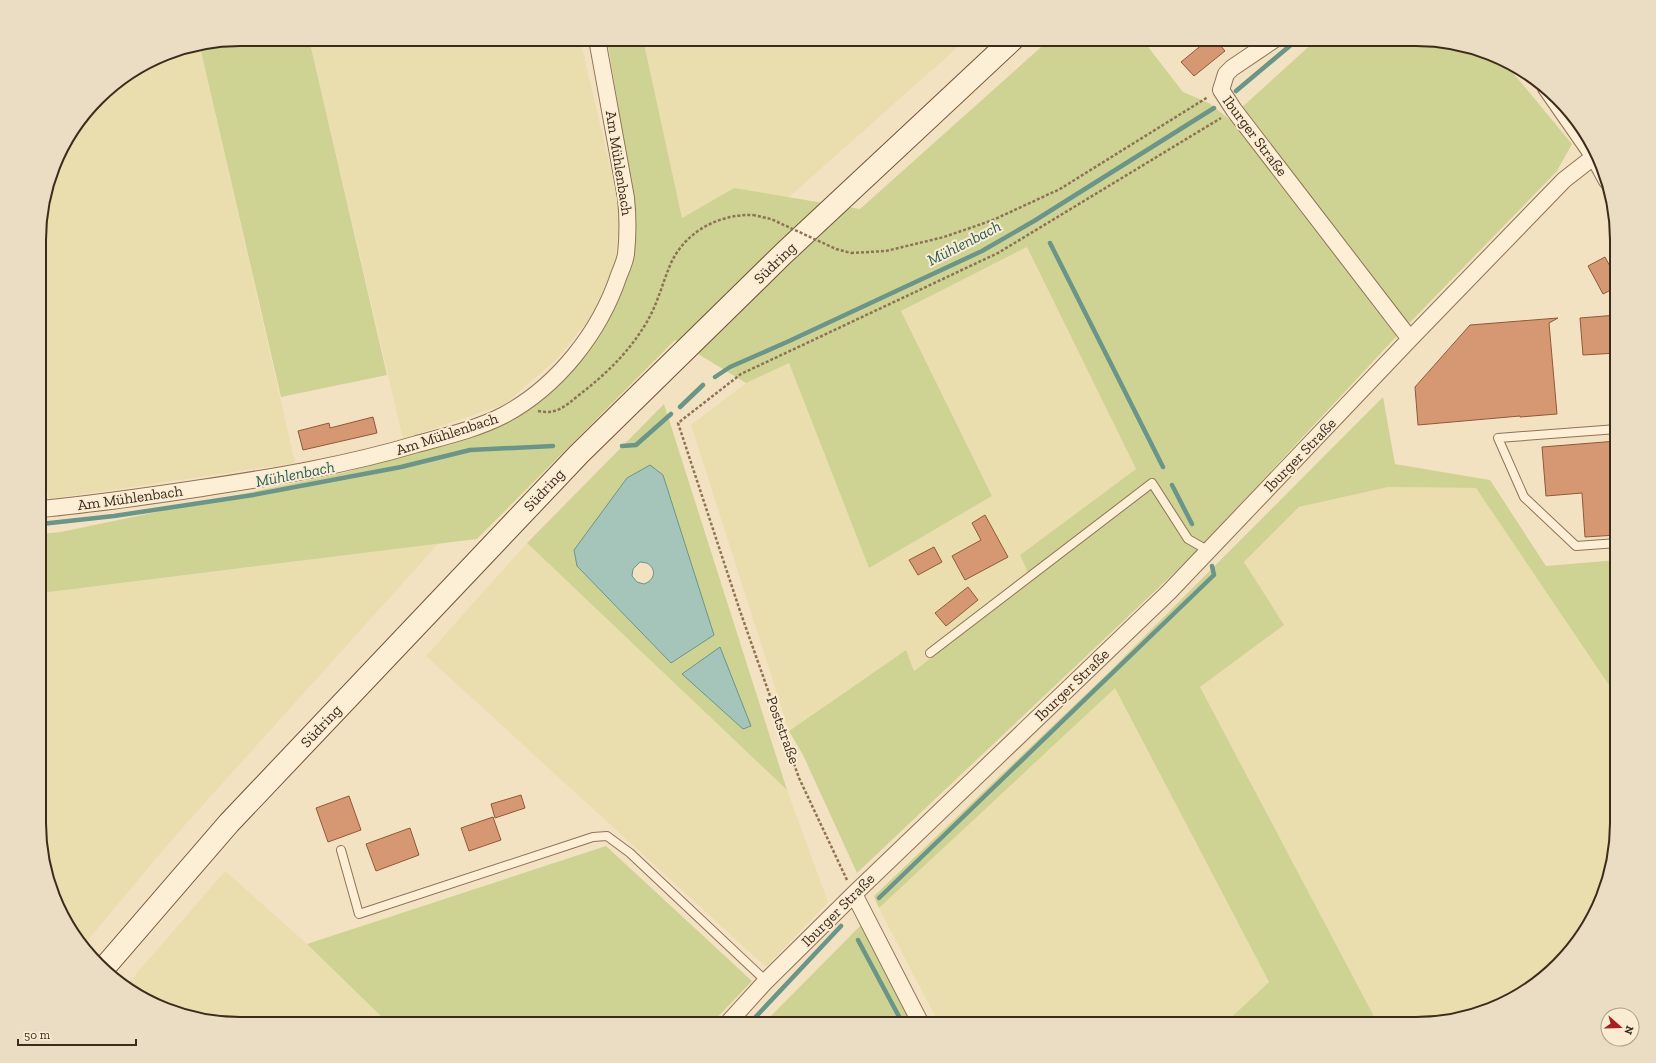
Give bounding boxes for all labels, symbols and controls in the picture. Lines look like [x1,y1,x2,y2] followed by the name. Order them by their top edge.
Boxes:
[1219,92,1291,180] street label: Iburger Straße
[602,109,636,217] street label: Am Mühlenbach
[924,216,1004,270] water label: Mühlenbach
[750,238,800,288] street label: Südring
[394,409,501,459] street label: Am Mühlenbach
[1260,414,1340,496] street label: Iburger Straße
[254,457,336,491] water label: Mühlenbach
[520,465,568,515] street label: Südring
[76,482,184,514] street label: Am Mühlenbach
[1031,645,1113,725] street label: Iburger Straße
[762,694,804,766] street label: Poststraße
[297,701,345,751] street label: Südring
[798,870,878,950] street label: Iburger Straße
[1600,1007,1640,1047] north arrow
[18,1021,136,1047] scale bar
[1621,1024,1636,1037] text: N
[24,1028,51,1042] text: 50 m

